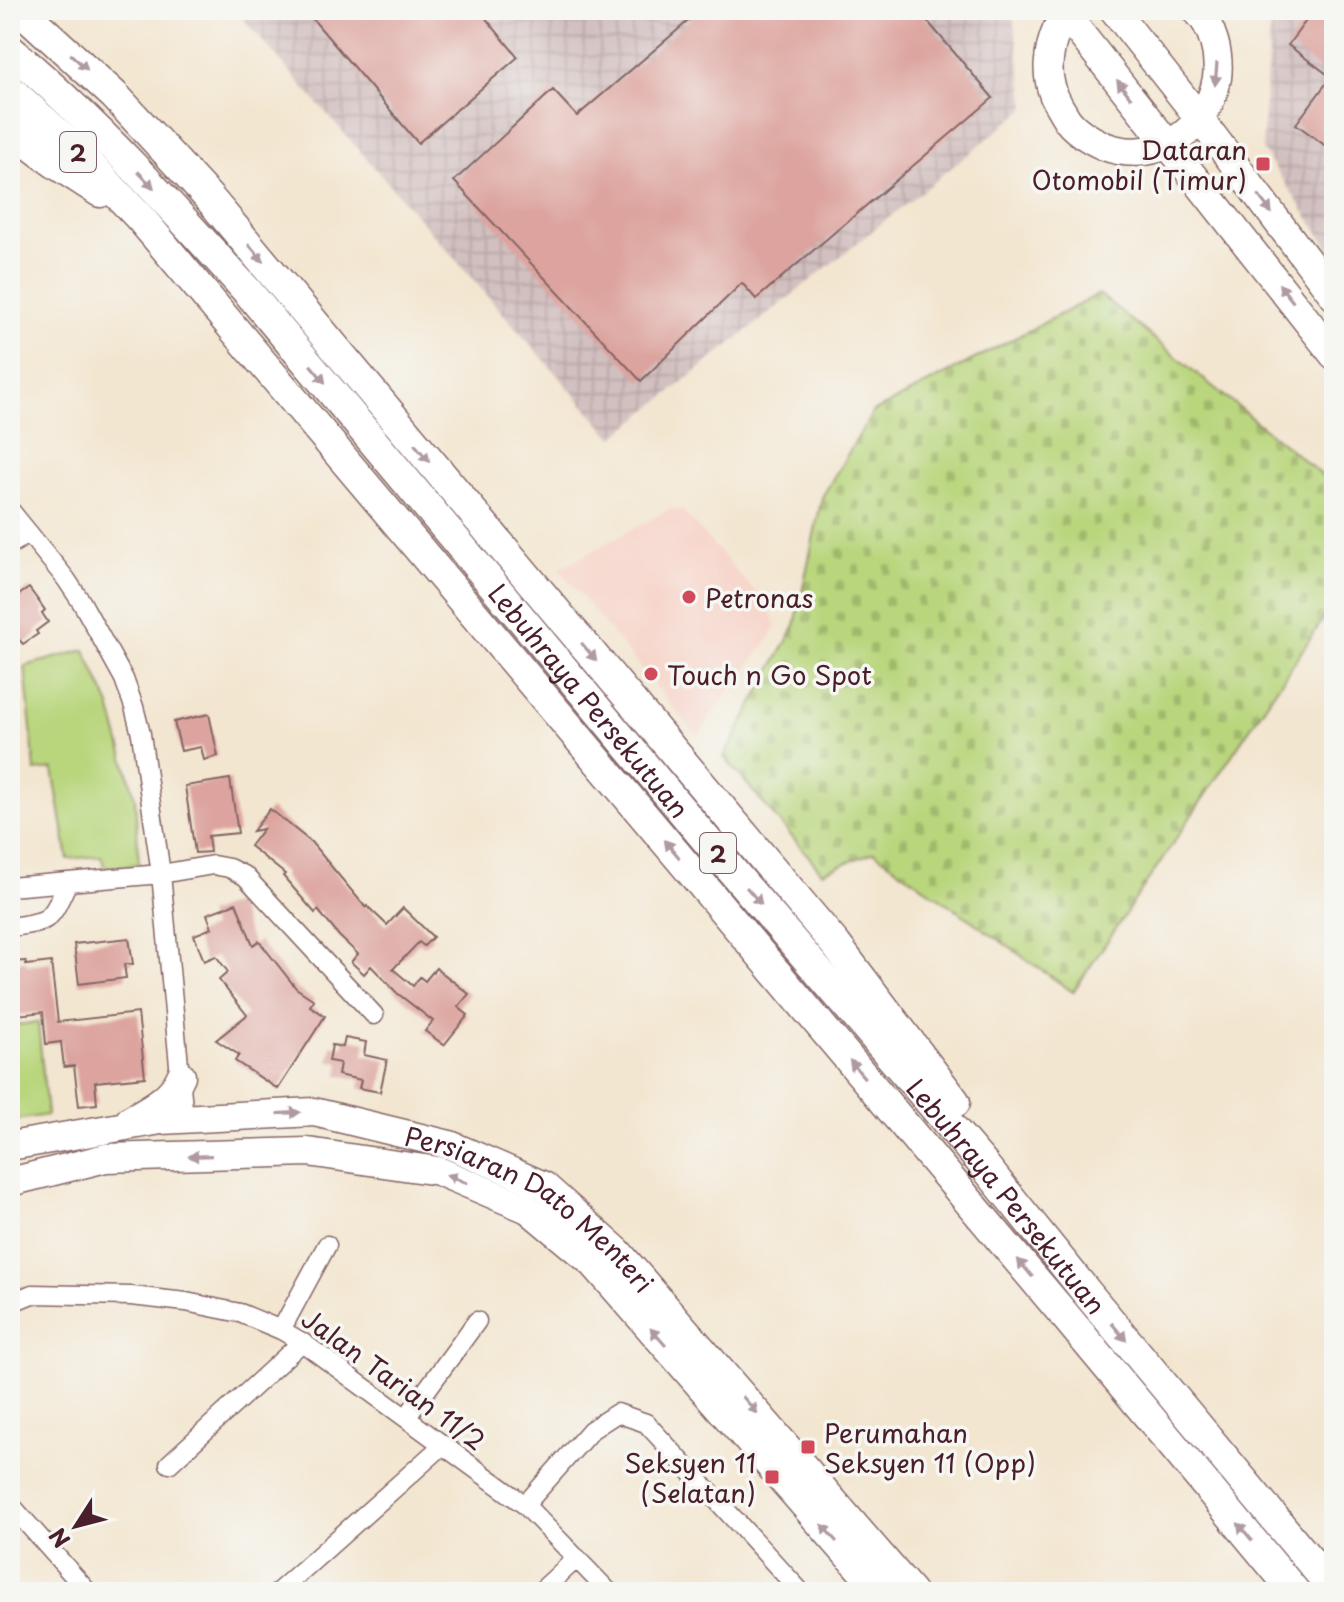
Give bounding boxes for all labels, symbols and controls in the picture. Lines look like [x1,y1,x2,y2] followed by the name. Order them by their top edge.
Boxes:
[69,53,88,71] one-way arrow
[1209,62,1222,87] one-way arrow
[1117,79,1133,99] one-way arrow
[1031,130,1247,199] place label: Dataran Otomobil (Timur)
[60,132,96,172] road number: 2
[1254,155,1272,173] marker: Dataran Otomobil (Timur)
[137,170,155,189] one-way arrow
[1256,194,1272,215] one-way arrow
[247,243,264,263] one-way arrow
[1278,283,1294,303] one-way arrow
[309,364,326,384] one-way arrow
[413,442,430,462] one-way arrow
[480,574,699,826] street label: Lebuhraya Persekutuan
[705,578,813,617] place label: Petronas
[680,588,698,606] marker: Petronas
[580,641,597,661] one-way arrow
[667,655,872,694] place label: Touch n Go Spot
[642,665,660,683] marker: Touch n Go Spot
[700,833,736,873] road number: 2
[663,839,681,859] one-way arrow
[745,886,762,906] one-way arrow
[849,1059,866,1079] one-way arrow
[898,1069,1116,1322] street label: Lebuhraya Persekutuan
[277,1106,302,1119] one-way arrow
[401,1115,663,1300] street label: Persiaran Dato Menteri
[187,1149,213,1162] one-way arrow
[446,1173,469,1186] one-way arrow
[1017,1258,1034,1278] one-way arrow
[294,1299,494,1459] street label: Jalan Tarian 11/2
[1110,1321,1127,1341] one-way arrow
[650,1328,667,1348] one-way arrow
[741,1394,758,1414] one-way arrow
[824,1413,1036,1482] place label: Perumahan Seksyen 11 (Opp)
[799,1438,817,1456] marker: Perumahan Seksyen 11 (Opp)
[624,1443,756,1512] place label: Seksyen 11 (Selatan)
[763,1468,781,1486] marker: Seksyen 11 (Selatan)
[36,1486,116,1566] north arrow
[40,1522,77,1555] text: N
[1237,1522,1254,1542] one-way arrow
[821,1524,838,1544] one-way arrow

